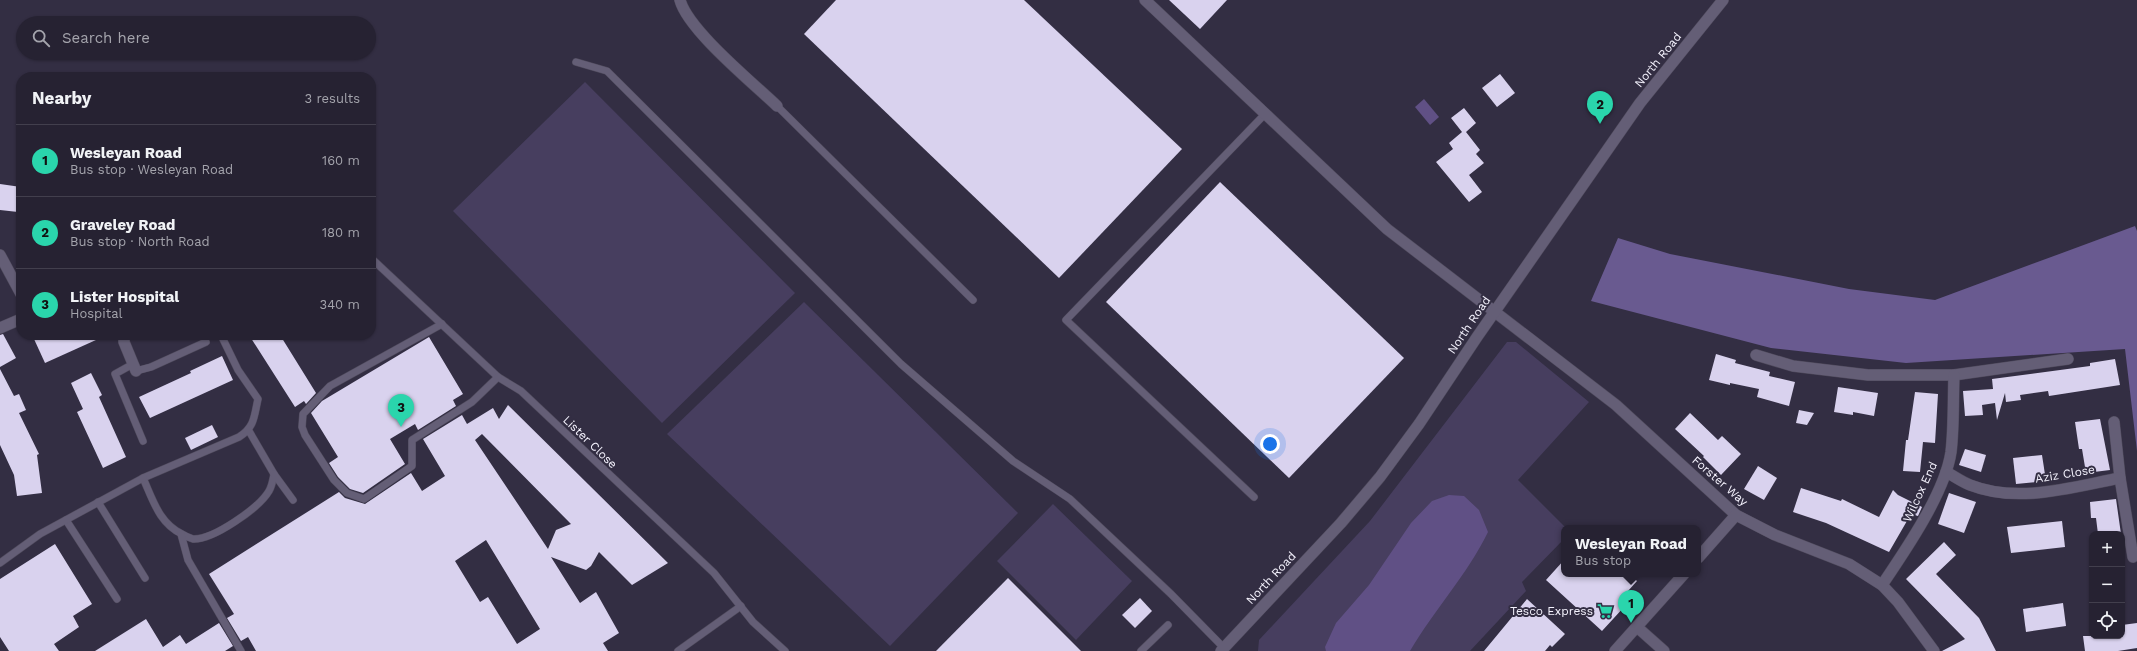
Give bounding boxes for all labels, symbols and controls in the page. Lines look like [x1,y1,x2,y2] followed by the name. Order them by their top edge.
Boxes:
[16,16,376,60] search box
[30,27,52,49] icon: search
[62,29,150,47] text: Search here
[1632,30,1684,90] street label: North Road
[32,88,91,108] text: Nearby
[305,91,360,106] text: 3 results
[1587,91,1613,124] pin: 2
[70,144,182,162] text: Wesleyan Road
[42,153,48,168] text: 1
[322,153,360,168] text: 160 m
[70,162,233,177] text: Bus stop · Wesleyan Road
[70,216,175,234] text: Graveley Road
[41,225,49,240] text: 2
[322,225,360,240] text: 180 m
[70,234,210,249] text: Bus stop · North Road
[70,288,179,306] text: Lister Hospital
[1445,294,1493,356] street label: North Road
[41,297,49,312] text: 3
[320,297,360,312] text: 340 m
[70,306,122,321] text: Hospital
[388,394,414,427] pin: 3
[560,413,620,471] street label: Lister Close
[1260,434,1280,454] your location
[1689,453,1751,509] street label: Forster Way
[1900,460,1940,524] street label: Wilcox End
[2034,462,2096,486] street label: Aziz Close
[1561,525,1701,577] popup
[2089,531,2125,639] map controls
[2089,531,2125,567] button: +
[1575,535,1687,553] text: Wesleyan Road
[1243,549,1299,607] street label: North Road
[1575,553,1631,568] text: Bus stop
[2089,567,2125,603] button: −
[1618,590,1644,623] pin: 1
[1596,602,1614,620] supermarket icon: Tesco Express
[2089,603,2125,639] button: locate
[1510,604,1593,618] place label: Tesco Express

